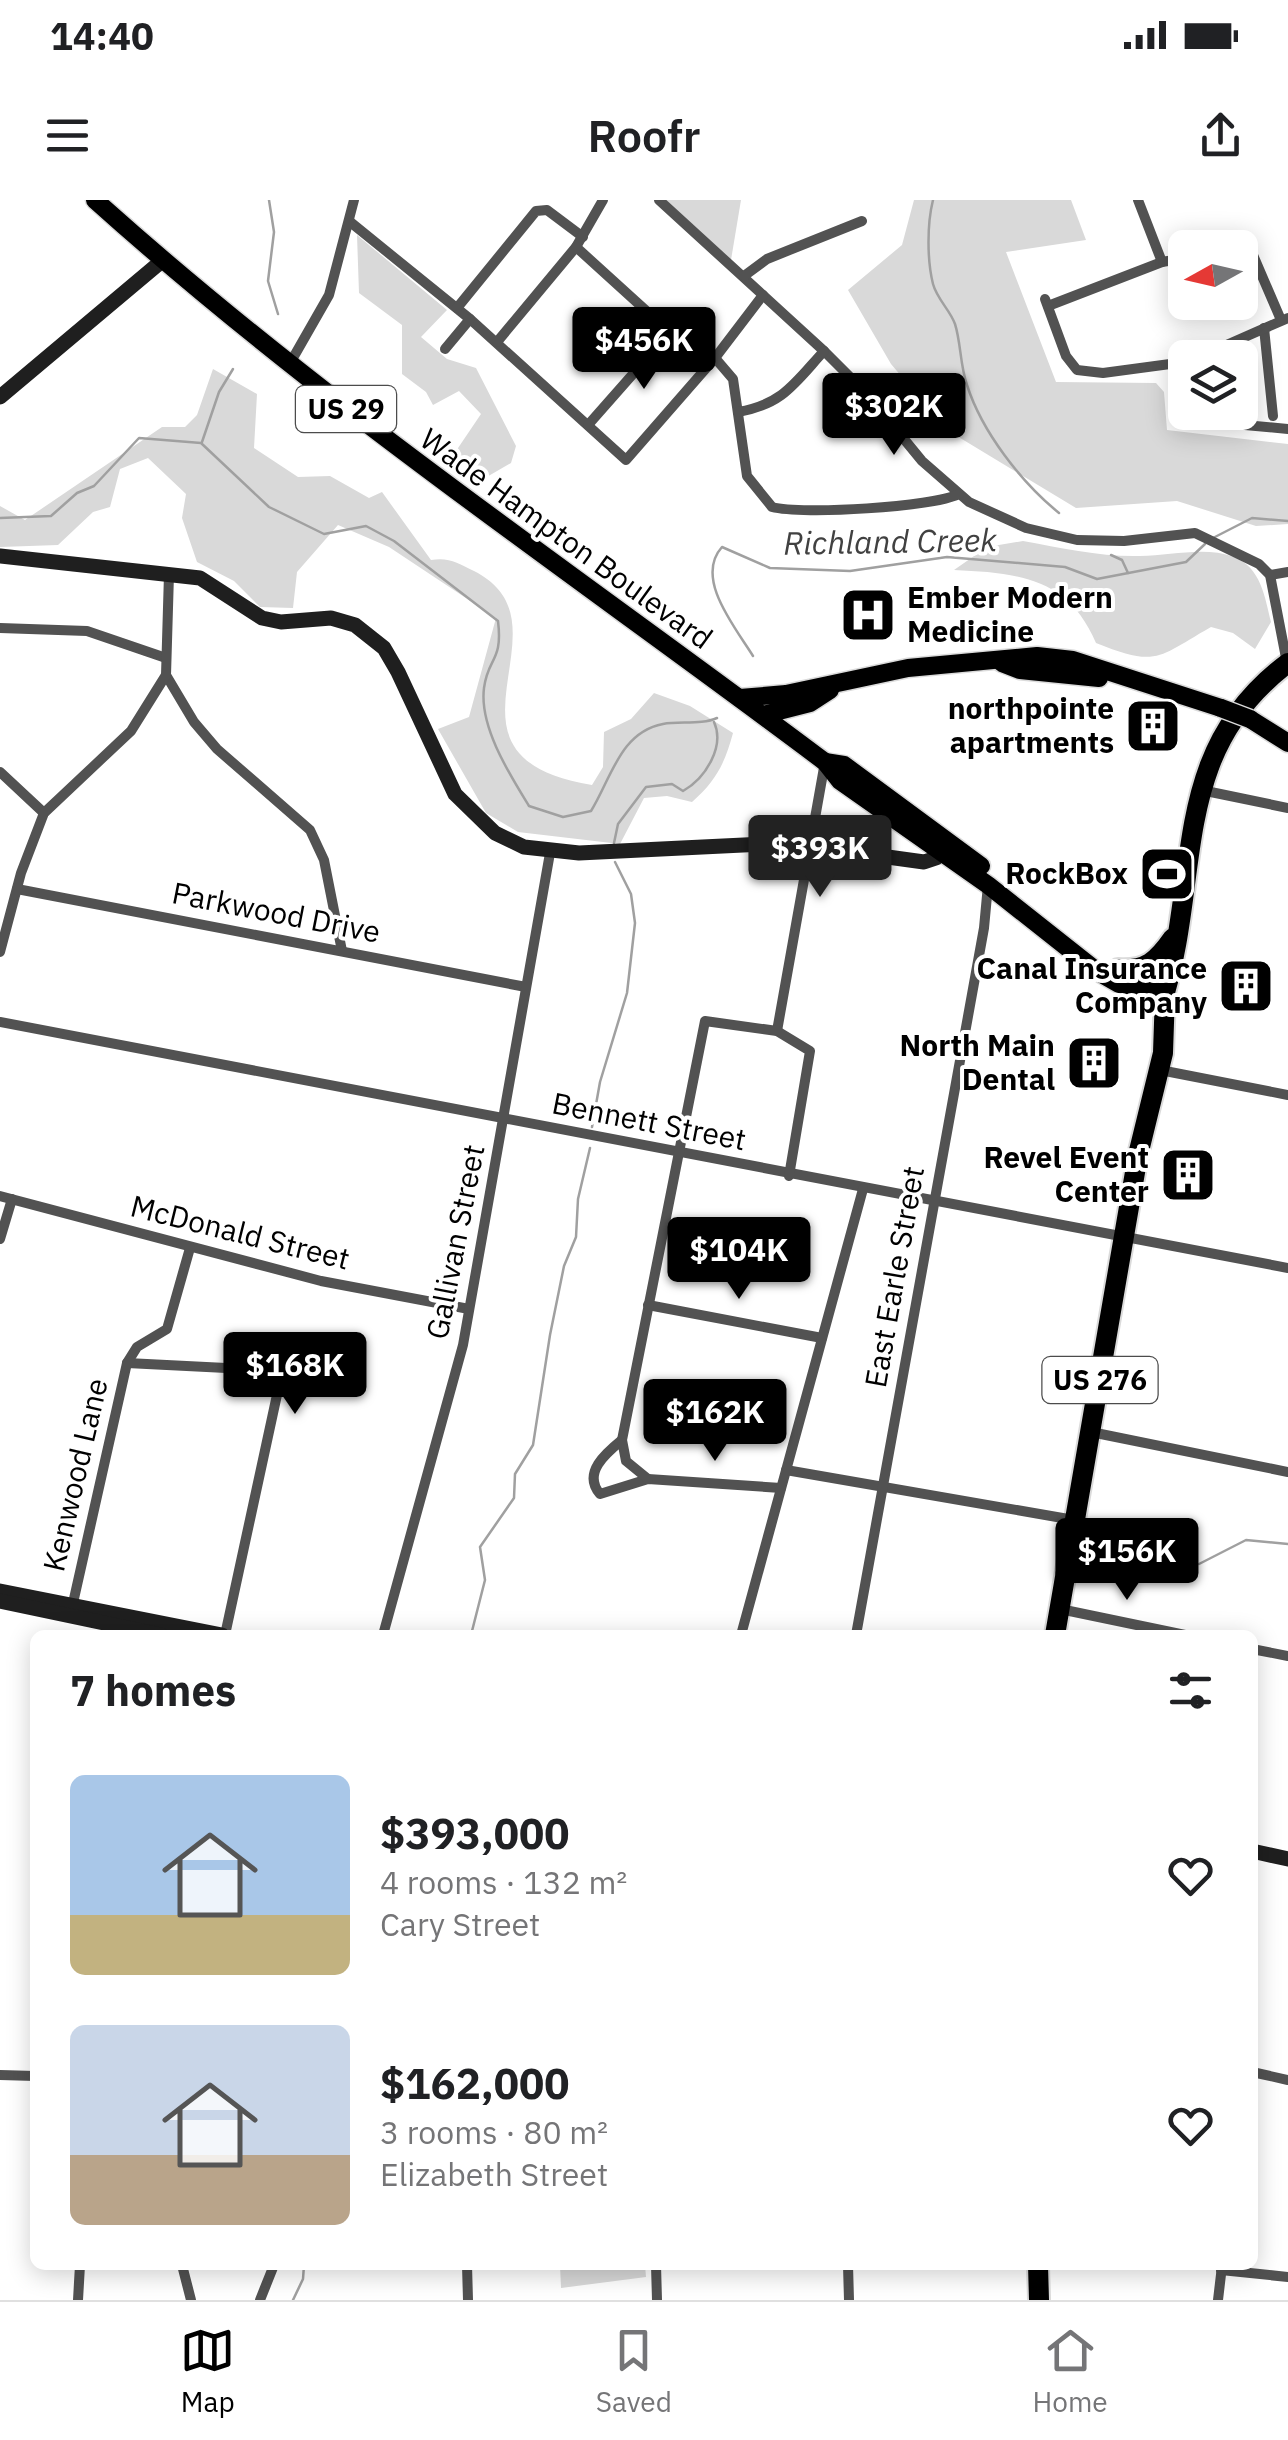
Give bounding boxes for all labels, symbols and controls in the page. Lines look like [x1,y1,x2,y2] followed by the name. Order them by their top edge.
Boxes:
[50,11,154,60] text: 14:40
[587,106,701,164] text: Roofr
[40,108,95,163] icon: menu
[1193,108,1248,163] icon: share
[1168,230,1258,320] north arrow
[1168,230,1258,430] map controls
[574,307,714,392] pin: $456K
[594,318,694,360] text: $456K
[1168,340,1258,430] button: layers
[824,373,964,458] pin: $302K
[844,384,944,426] text: $302K
[296,386,396,432] road number: US 29
[413,419,721,657] street label: Wade Hampton Boulevard
[783,518,999,564] water label: Richland Creek
[907,577,1113,650] place label: Ember Modern Medicine
[838,585,898,645] hospital icon: Ember Modern Medicine
[948,688,1114,761] place label: northpointe apartments
[1123,696,1183,756] building icon: northpointe apartments
[750,815,890,900] pin: $393K
[770,826,870,868] text: $393K
[1137,844,1197,904] sports icon: RockBox
[1005,853,1128,892] place label: RockBox
[169,872,384,951] street label: Parkwood Drive
[977,948,1207,1021] place label: Canal Insurance Company
[1216,956,1276,1016] building icon: Canal Insurance Company
[900,1025,1055,1098] place label: North Main Dental
[1064,1033,1124,1093] building icon: North Main Dental
[549,1083,750,1158] street label: Bennett Street
[983,1137,1149,1210] place label: Revel Event Center
[417,1141,493,1342] street label: Gallivan Street
[1158,1145,1218,1205] building icon: Revel Event Center
[855,1163,932,1390] street label: East Earle Street
[127,1185,354,1278] street label: McDonald Street
[669,1217,809,1302] pin: $104K
[689,1228,789,1270] text: $104K
[225,1332,365,1417] pin: $168K
[245,1343,345,1385] text: $168K
[1042,1357,1158,1403] road number: US 276
[33,1374,116,1575] street label: Kenwood Lane
[645,1379,785,1464] pin: $162K
[665,1390,765,1432] text: $162K
[1057,1518,1197,1603] pin: $156K
[1077,1529,1177,1571] text: $156K
[70,1663,236,1718] text: 7 homes
[1163,1663,1218,1718] icon: filters
[380,1806,569,1861] text: $393,000
[150,1815,270,1935] icon: home
[1163,1848,1218,1903] icon: heart
[380,1861,627,1903] text: 4 rooms · 132 m²
[380,1903,540,1945] text: Cary Street
[380,2056,569,2111] text: $162,000
[150,2065,270,2185] icon: home
[1163,2098,1218,2153] icon: heart
[380,2111,608,2153] text: 3 rooms · 80 m²
[380,2153,608,2195] text: Elizabeth Street
[180,2323,235,2420] tab: Map
[596,2323,672,2420] tab: Saved
[1032,2323,1108,2420] tab: Home

